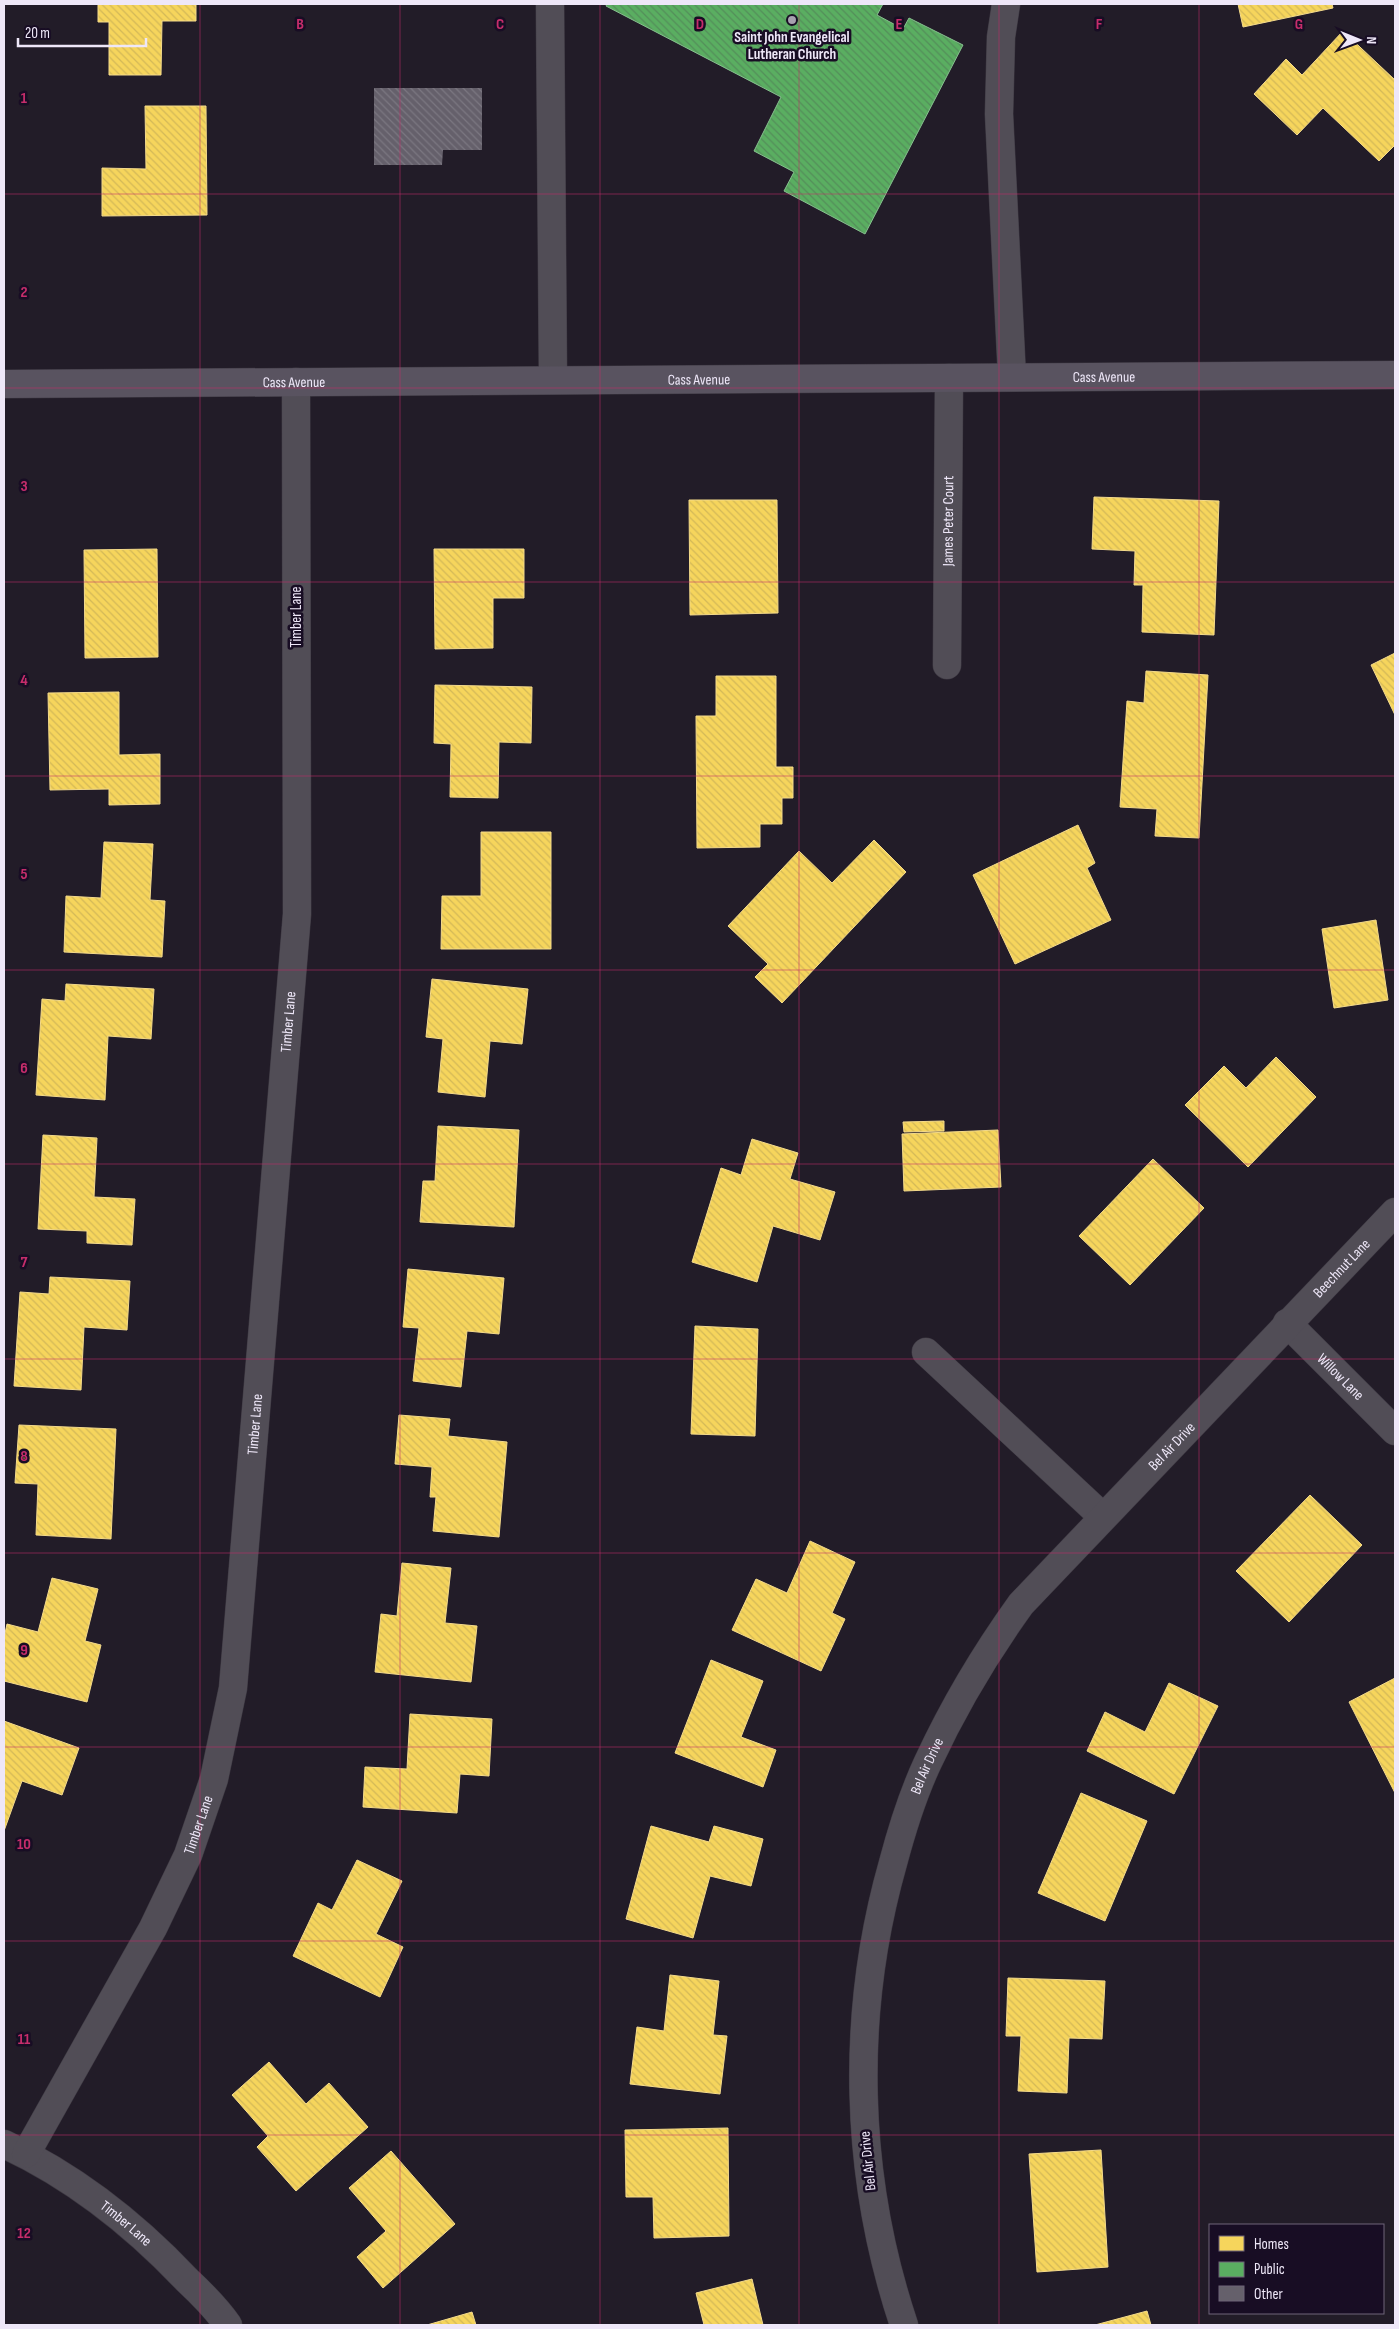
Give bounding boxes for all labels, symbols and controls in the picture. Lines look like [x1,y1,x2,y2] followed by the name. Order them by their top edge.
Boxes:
[786,14,798,26] marker: Saint John Evangelical Lutheran Church
[18,15,145,47] scale bar
[296,15,304,34] text: B
[496,15,504,34] text: C
[696,15,704,34] text: D
[896,15,903,34] text: E
[1096,15,1103,34] text: F
[1295,15,1303,34] text: G
[1334,15,1384,65] north arrow
[25,24,50,43] text: 20 m
[734,28,850,64] place label: Saint John Evangelical Lutheran Church
[1363,36,1380,44] text: N
[21,89,28,108] text: 1
[20,283,28,302] text: 2
[1073,367,1135,387] street label: Cass Avenue
[668,370,730,389] street label: Cass Avenue
[263,372,325,392] street label: Cass Avenue
[938,475,958,567] street label: James Peter Court
[20,477,28,496] text: 3
[287,586,306,648] street label: Timber Lane
[20,671,28,690] text: 4
[20,865,28,884] text: 5
[276,990,300,1053] street label: Timber Lane
[20,1059,28,1078] text: 6
[1309,1235,1374,1302] street label: Beechnut Lane
[21,1253,28,1272] text: 7
[1313,1349,1368,1404] street label: Willow Lane
[243,1393,267,1456] street label: Timber Lane
[1144,1418,1199,1474] street label: Bel Air Drive
[20,1447,28,1466] text: 8
[20,1641,28,1660] text: 9
[906,1734,948,1797] street label: Bel Air Drive
[179,1793,217,1857] street label: Timber Lane
[17,1835,31,1854] text: 10
[18,2030,31,2049] text: 11
[855,2130,881,2192] street label: Bel Air Drive
[97,2196,156,2250] street label: Timber Lane
[17,2224,31,2243] text: 12
[1209,2224,1384,2314] legend
[1254,2235,1289,2254] text: Homes
[1254,2260,1285,2279] text: Public
[1254,2285,1283,2304] text: Other

